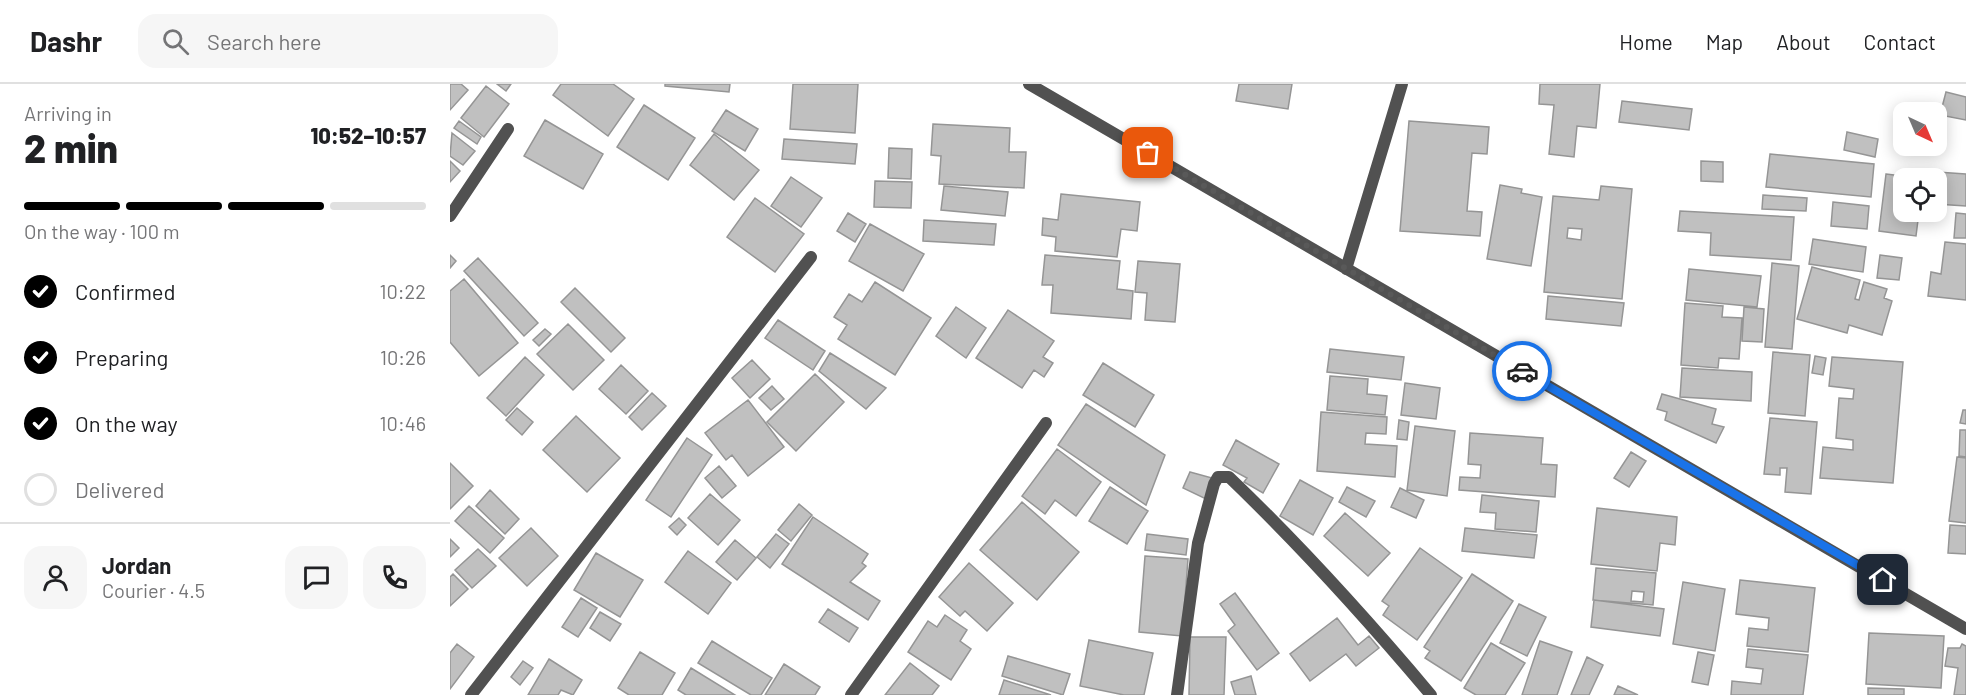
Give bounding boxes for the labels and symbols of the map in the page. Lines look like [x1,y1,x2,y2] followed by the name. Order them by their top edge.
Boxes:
[1893,102,1947,156] north arrow
[1122,127,1173,178] pin
[1492,341,1552,401] courier
[1857,554,1908,605] pin

